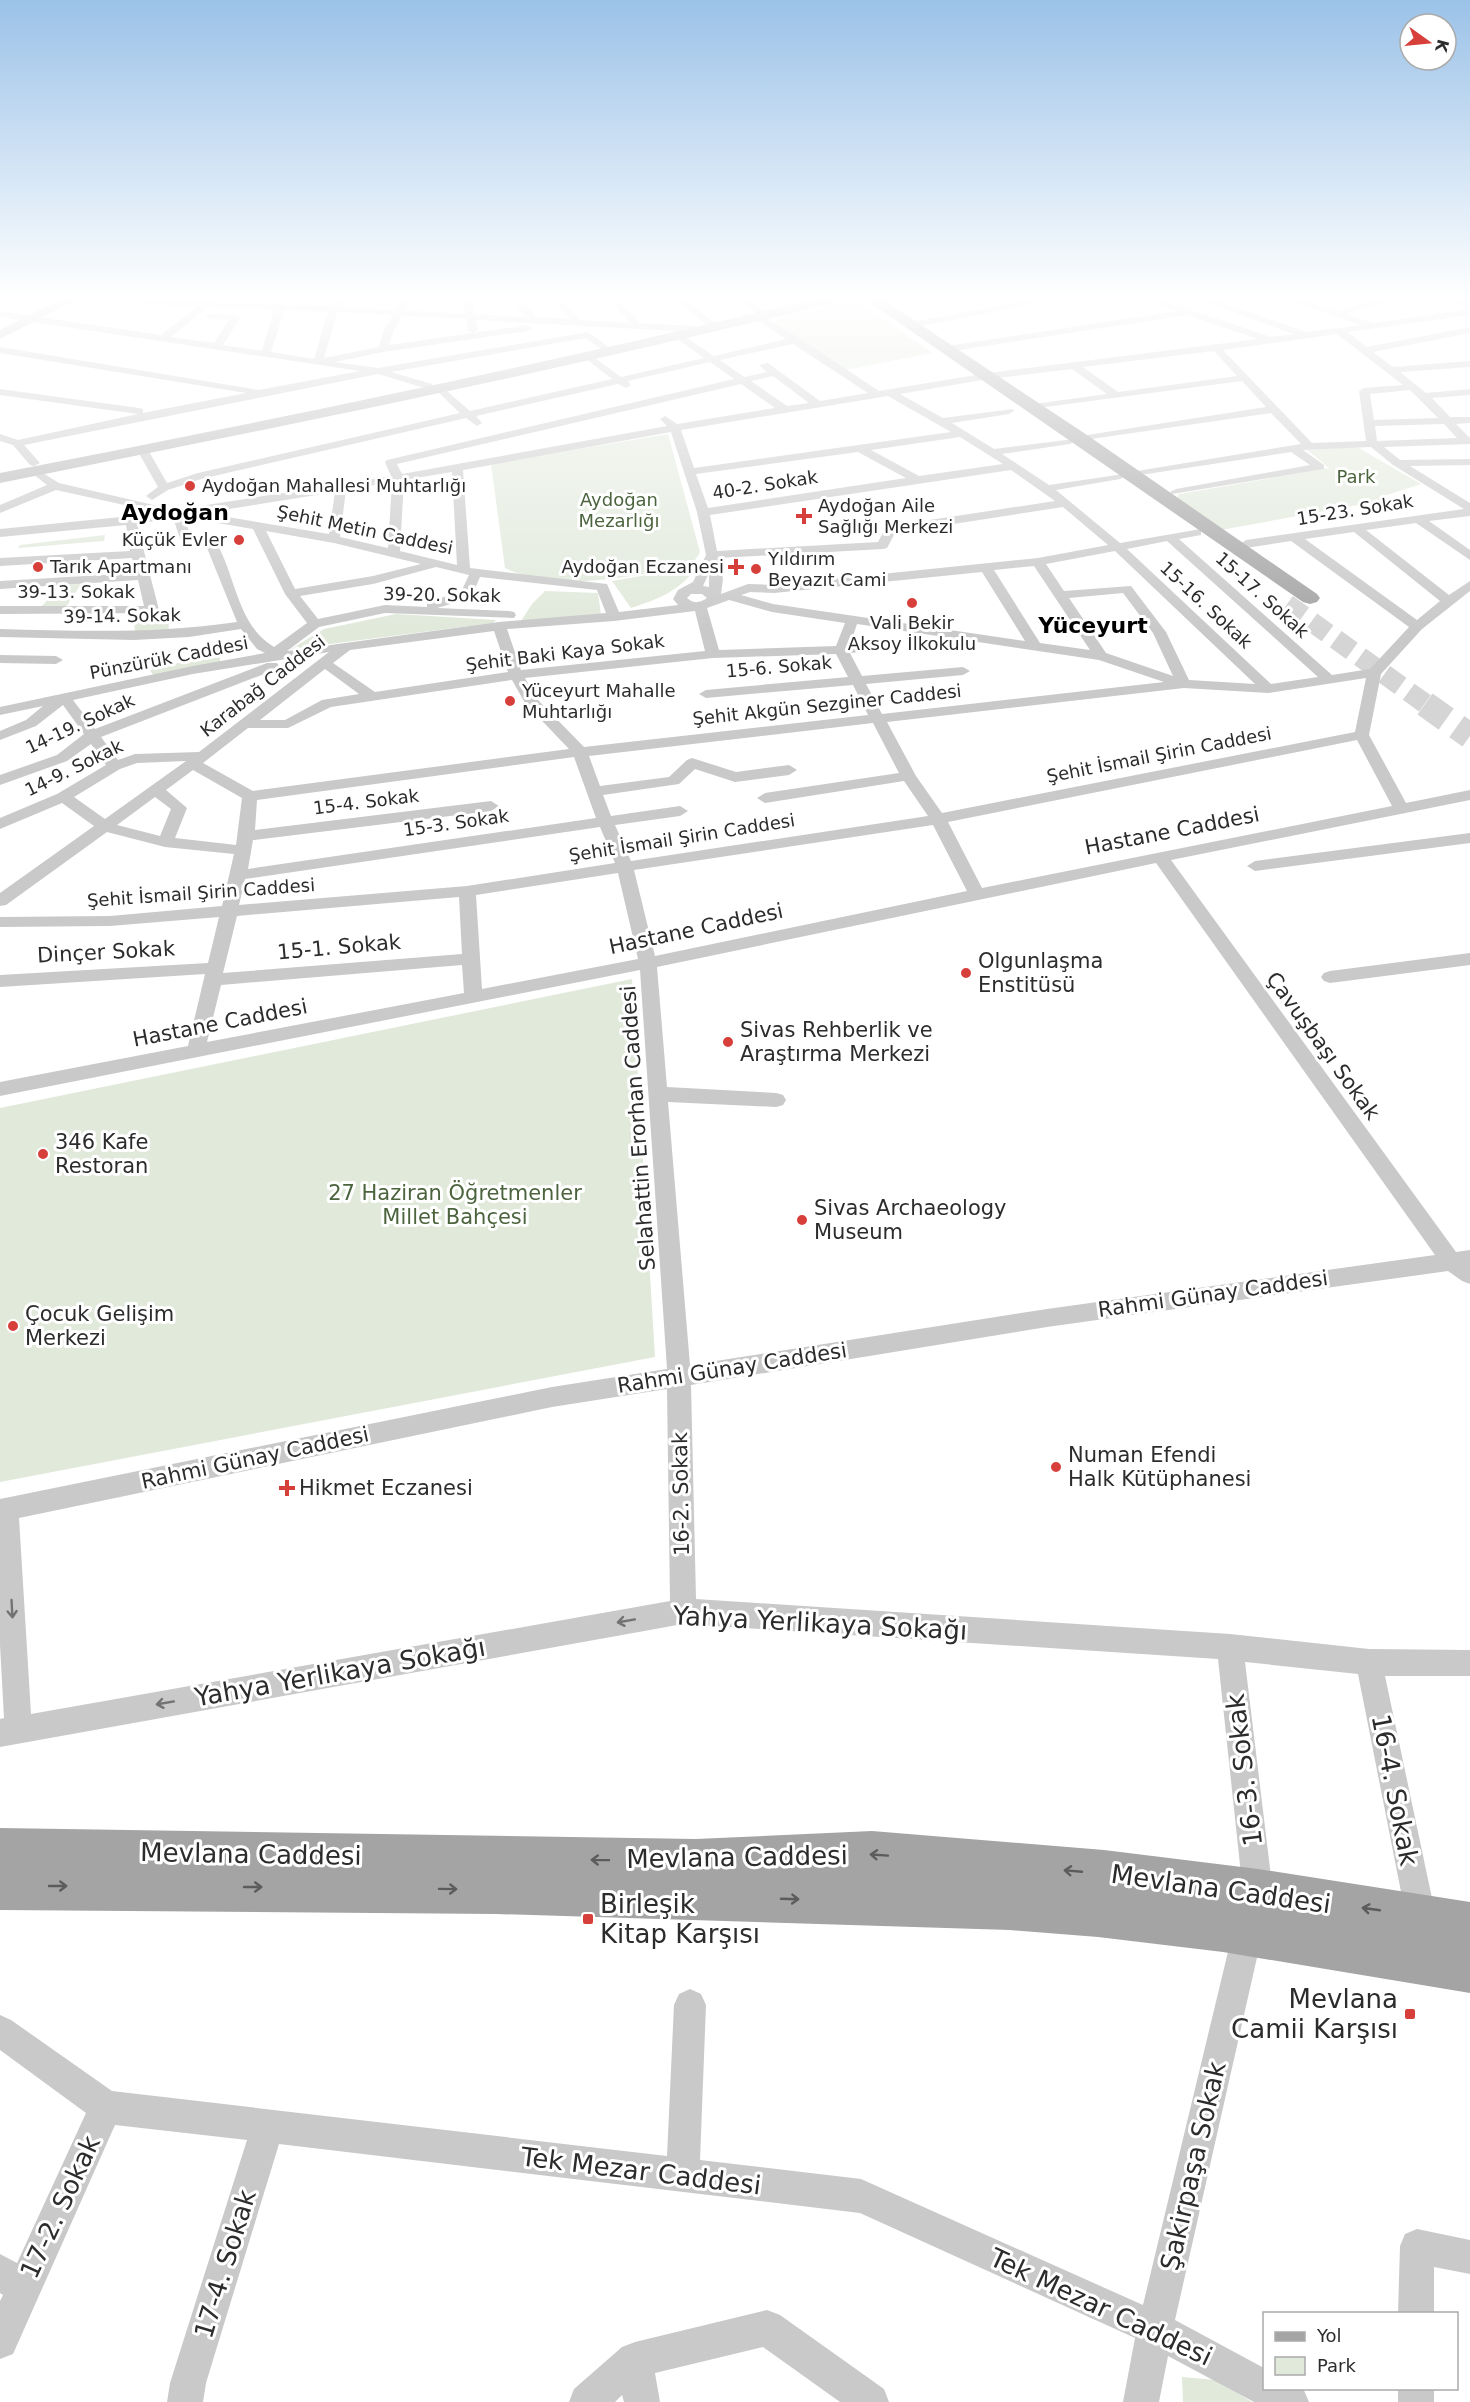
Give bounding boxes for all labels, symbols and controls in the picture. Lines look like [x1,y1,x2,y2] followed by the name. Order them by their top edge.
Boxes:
[1398,12,1458,72] north arrow
[1431,37,1453,55] text: K
[711,466,820,503] street label: 40-2. Sokak
[1337,466,1376,487] park label: Park
[202,475,466,496] place label: Aydoğan Mahallesi Muhtarlığı
[183,479,197,493] marker: Aydoğan Mahallesi Muhtarlığı
[579,489,659,531] park label: Aydoğan Mezarlığı
[1295,490,1415,529] street label: 15-23. Sokak
[818,495,953,537] place label: Aydoğan Aile Sağlığı Merkezi
[121,500,229,525] district label: Aydoğan
[275,501,455,558] street label: Şehit Metin Caddesi
[795,507,813,525] marker: Aydoğan Aile Sağlığı Merkezi
[122,529,228,550] place label: Küçük Evler
[232,533,246,547] marker: Küçük Evler
[1212,547,1314,642] street label: 15-17. Sokak
[767,548,886,590] place label: Yıldırım Beyazıt Cami
[49,556,192,577] place label: Tarık Apartmanı
[562,556,724,577] place label: Aydoğan Eczanesi
[1156,557,1257,653] street label: 15-16. Sokak
[31,560,45,574] marker: Tarık Apartmanı
[729,560,743,574] marker: Aydoğan Eczanesi
[749,562,763,576] marker: Yıldırım Beyazıt Cami
[17,581,135,602] street label: 39-13. Sokak
[383,583,502,606] street label: 39-20. Sokak
[905,596,919,610] marker: Vali Bekir Aksoy İlkokulu
[63,604,182,627] street label: 39-14. Sokak
[848,612,976,654] place label: Vali Bekir Aksoy İlkokulu
[1037,613,1148,638] district label: Yüceyurt
[196,630,329,741] street label: Karabağ Caddesi
[464,630,666,675] street label: Şehit Baki Kaya Sokak
[88,632,250,683] street label: Pünzürük Caddesi
[725,651,833,682] street label: 15-6. Sokak
[521,680,676,722] place label: Yüceyurt Mahalle Muhtarlığı
[691,680,962,729] street label: Şehit Akgün Sezginer Caddesi
[22,689,138,758] street label: 14-19. Sokak
[503,694,517,708] marker: Yüceyurt Mahalle Muhtarlığı
[1045,722,1273,787] street label: Şehit İsmail Şirin Caddesi
[21,735,127,800] street label: 14-9. Sokak
[312,785,421,818] street label: 15-4. Sokak
[1083,802,1261,860] street label: Hastane Caddesi
[402,805,511,840] street label: 15-3. Sokak
[567,809,796,866] street label: Şehit İsmail Şirin Caddesi
[86,874,316,911] street label: Şehit İsmail Şirin Caddesi
[607,899,785,959] street label: Hastane Caddesi
[276,930,403,964] street label: 15-1. Sokak
[36,936,176,968] street label: Dinçer Sokak
[978,949,1103,997] place label: Olgunlaşma Enstitüsü
[959,966,973,980] marker: Olgunlaşma Enstitüsü
[1261,967,1385,1125] street label: Çavuşbaşı Sokak
[616,984,660,1272] street label: Selahattin Erorhan Caddesi
[131,994,309,1052] street label: Hastane Caddesi
[740,1018,933,1066] place label: Sivas Rehberlik ve Araştırma Merkezi
[721,1035,735,1049] marker: Sivas Rehberlik ve Araştırma Merkezi
[55,1130,148,1178] place label: 346 Kafe Restoran
[36,1147,50,1161] marker: 346 Kafe Restoran
[328,1180,582,1229] park label: 27 Haziran Öğretmenler Millet Bahçesi
[814,1196,1007,1244] place label: Sivas Archaeology Museum
[795,1213,809,1227] marker: Sivas Archaeology Museum
[1096,1266,1330,1322] street label: Rahmi Günay Caddesi
[25,1302,174,1350] place label: Çocuk Gelişim Merkezi
[6,1319,20,1333] marker: Çocuk Gelişim Merkezi
[616,1338,848,1398] street label: Rahmi Günay Caddesi
[139,1422,371,1494] street label: Rahmi Günay Caddesi
[668,1431,694,1556] street label: 16-2. Sokak
[1068,1443,1251,1491] place label: Numan Efendi Halk Kütüphanesi
[1049,1460,1063,1474] marker: Numan Efendi Halk Kütüphanesi
[299,1476,473,1500] place label: Hikmet Eczanesi
[280,1481,294,1495] marker: Hikmet Eczanesi
[6,1598,17,1618] one-way arrow
[671,1600,968,1646] street label: Yahya Yerlikaya Sokağı
[616,1616,636,1627] one-way arrow
[191,1632,488,1713] street label: Yahya Yerlikaya Sokağı
[1220,1692,1268,1848] street label: 16-3. Sokak
[156,1698,175,1709] one-way arrow
[1366,1712,1424,1868] street label: 16-4. Sokak
[140,1837,362,1871] street label: Mevlana Caddesi
[626,1840,848,1874] street label: Mevlana Caddesi
[870,1849,890,1860] one-way arrow
[591,1854,611,1865] one-way arrow
[1109,1859,1333,1919] street label: Mevlana Caddesi
[1064,1865,1084,1876] one-way arrow
[48,1880,68,1892] one-way arrow
[243,1881,263,1893] one-way arrow
[438,1883,458,1895] one-way arrow
[600,1889,760,1949] place label: Birleşik Kitap Karşısı
[780,1893,800,1904] one-way arrow
[1362,1904,1381,1915] one-way arrow
[581,1912,595,1926] marker: Birleşik Kitap Karşısı
[1231,1984,1398,2044] place label: Mevlana Camii Karşısı
[1403,2007,1417,2021] marker: Mevlana Camii Karşısı
[1154,2059,1232,2273] street label: Şakirpaşa Sokak
[14,2131,106,2283] street label: 17-2. Sokak
[518,2141,763,2201] street label: Tek Mezar Caddesi
[188,2186,262,2342] street label: 17-4. Sokak
[984,2242,1217,2372] street label: Tek Mezar Caddesi
[1263,2312,1458,2390] legend
[1316,2325,1342,2346] text: Yol
[1317,2355,1356,2376] text: Park

